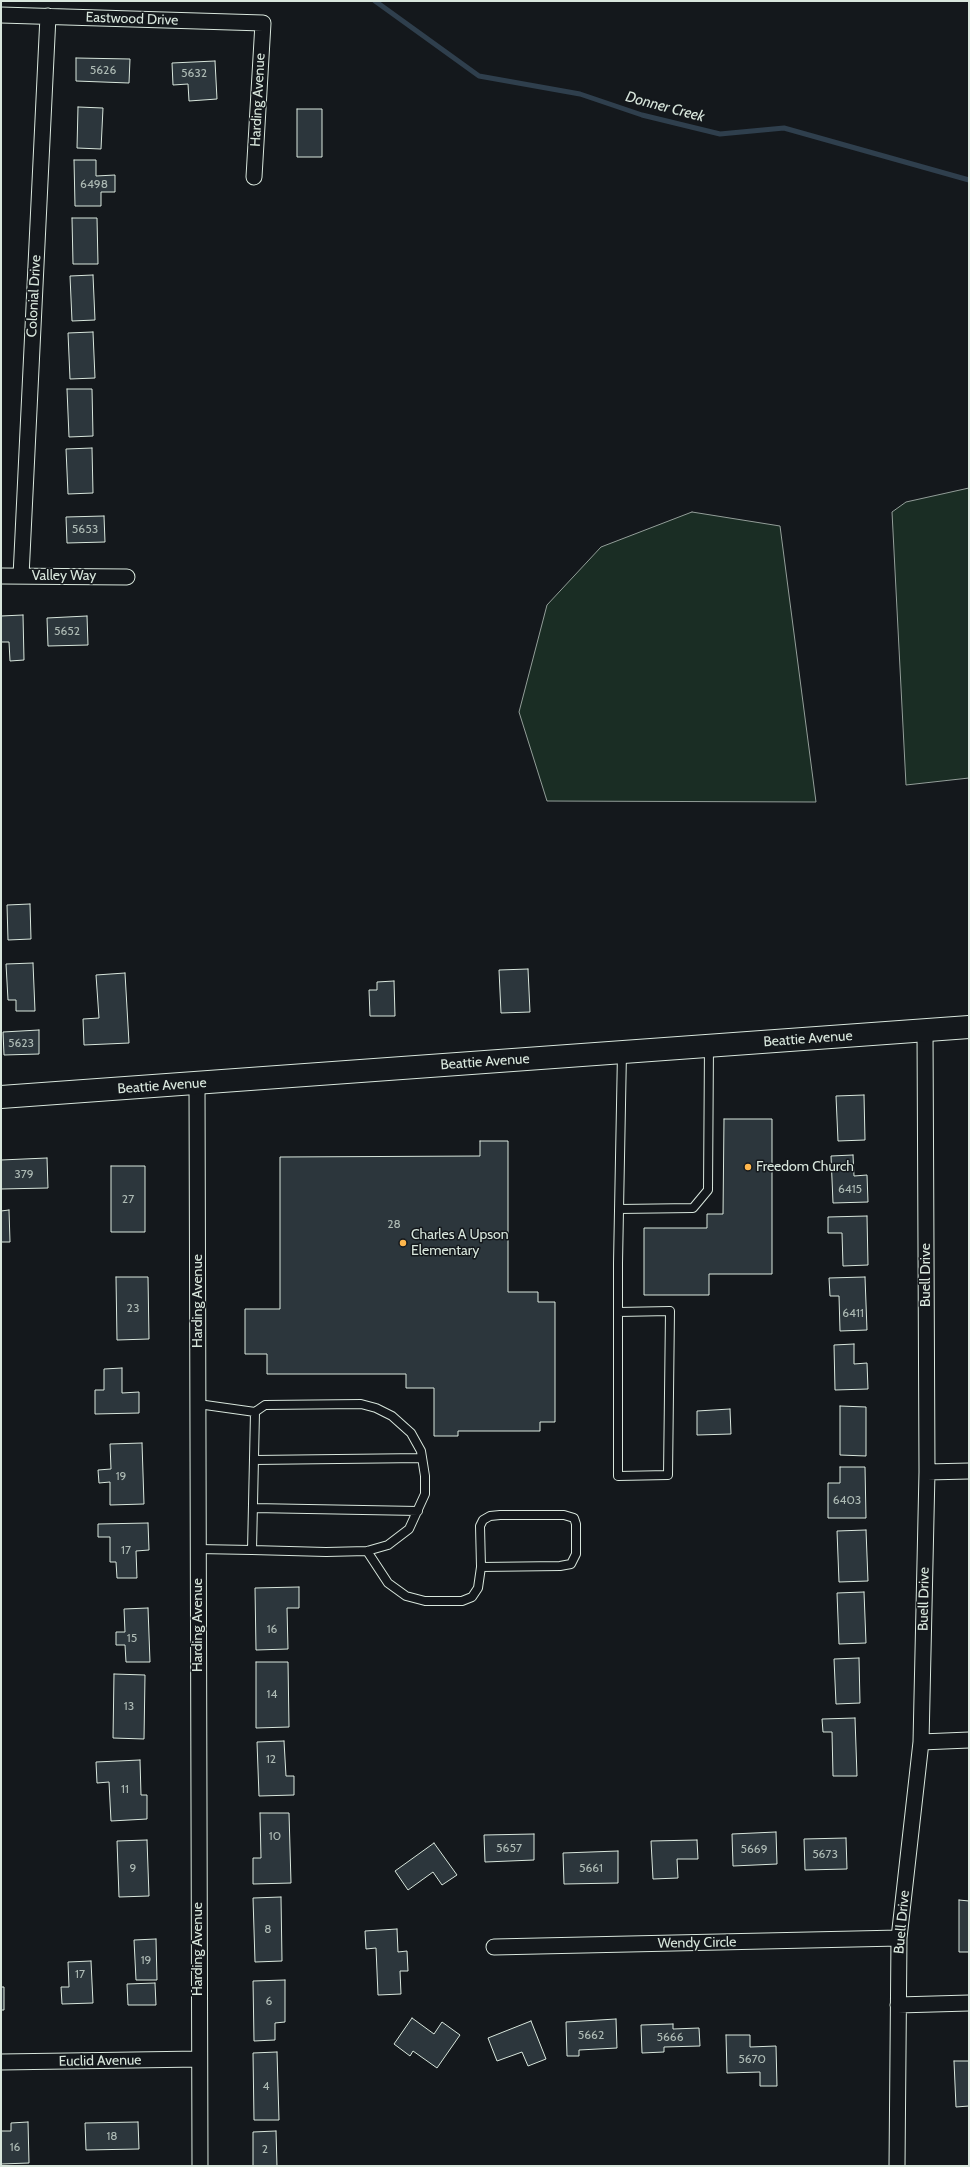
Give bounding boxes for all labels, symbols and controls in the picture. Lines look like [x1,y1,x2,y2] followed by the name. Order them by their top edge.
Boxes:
[85,9,179,29] street label: Eastwood Drive
[247,53,269,147] street label: Harding Avenue
[90,63,116,77] house number: 5626
[181,66,207,80] house number: 5632
[624,88,706,126] water label: Donner Creek
[80,177,108,191] house number: 6498
[23,254,45,338] street label: Colonial Drive
[72,522,98,536] house number: 5653
[32,568,96,584] street label: Valley Way
[54,624,80,638] house number: 5652
[763,1028,853,1050] street label: Beattie Avenue
[8,1036,34,1050] house number: 5623
[440,1051,530,1073] street label: Beattie Avenue
[117,1075,207,1097] street label: Beattie Avenue
[756,1159,854,1175] place label: Freedom Church
[743,1162,753,1172] marker: Freedom Church
[14,1167,34,1181] house number: 379
[838,1182,862,1196] house number: 6415
[122,1192,134,1206] house number: 27
[387,1217,401,1231] house number: 28
[411,1227,509,1260] place label: Charles A Upson Elementary
[398,1238,408,1248] marker: Charles A Upson Elementary
[918,1243,934,1307] street label: Buell Drive
[190,1254,206,1348] street label: Harding Avenue
[127,1301,139,1315] house number: 23
[842,1306,864,1320] house number: 6411
[116,1469,126,1483] house number: 19
[833,1493,861,1507] house number: 6403
[121,1543,131,1557] house number: 17
[915,1567,933,1631] street label: Buell Drive
[190,1578,206,1672] street label: Harding Avenue
[267,1622,277,1636] house number: 16
[127,1631,137,1645] house number: 15
[267,1687,277,1701] house number: 14
[124,1699,134,1713] house number: 13
[266,1752,276,1766] house number: 12
[121,1782,129,1796] house number: 11
[269,1829,281,1843] house number: 10
[496,1841,522,1855] house number: 5657
[741,1842,767,1856] house number: 5669
[812,1847,838,1861] house number: 5673
[130,1861,136,1875] house number: 9
[579,1861,603,1875] house number: 5661
[891,1889,913,1955] street label: Buell Drive
[190,1902,206,1996] street label: Harding Avenue
[264,1922,272,1936] house number: 8
[658,1934,736,1952] street label: Wendy Circle
[141,1953,151,1967] house number: 19
[75,1967,85,1981] house number: 17
[266,1994,272,2008] house number: 6
[578,2028,604,2042] house number: 5662
[657,2030,683,2044] house number: 5666
[58,2052,142,2070] street label: Euclid Avenue
[738,2052,766,2066] house number: 5670
[263,2079,269,2093] house number: 4
[106,2129,118,2143] house number: 18
[10,2140,20,2154] house number: 16
[262,2142,268,2156] house number: 2

